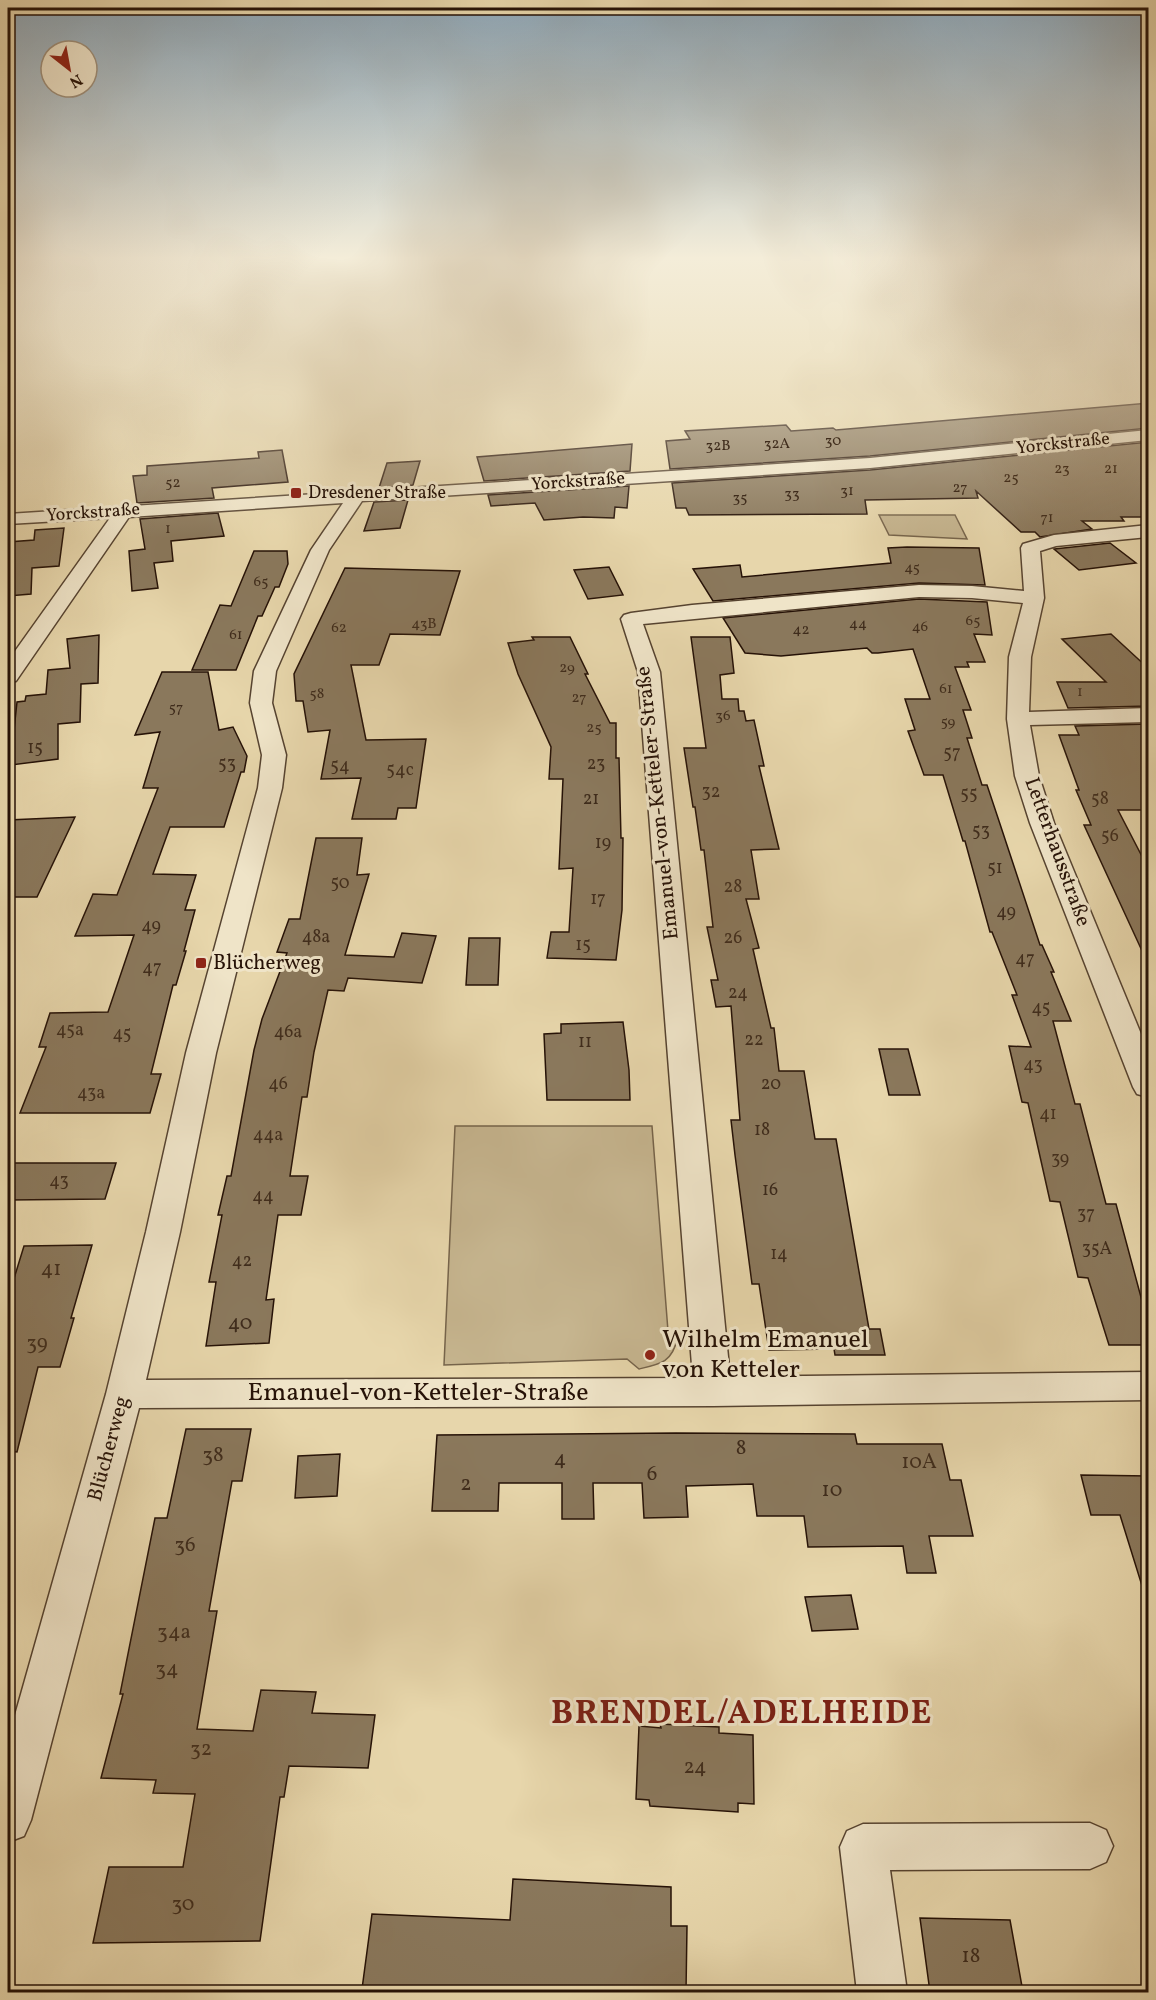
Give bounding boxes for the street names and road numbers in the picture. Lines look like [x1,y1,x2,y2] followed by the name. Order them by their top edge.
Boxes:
[1015,427,1111,461] street label: Yorckstraße
[530,466,626,498] street label: Yorckstraße
[45,497,141,529] street label: Yorckstraße
[629,665,687,941] street label: Emanuel-von-Ketteler-Straße
[1017,773,1097,931] street label: Letterhausstraße
[248,1375,588,1411] street label: Emanuel-von-Ketteler-Straße
[81,1393,137,1505] street label: Blücherweg

